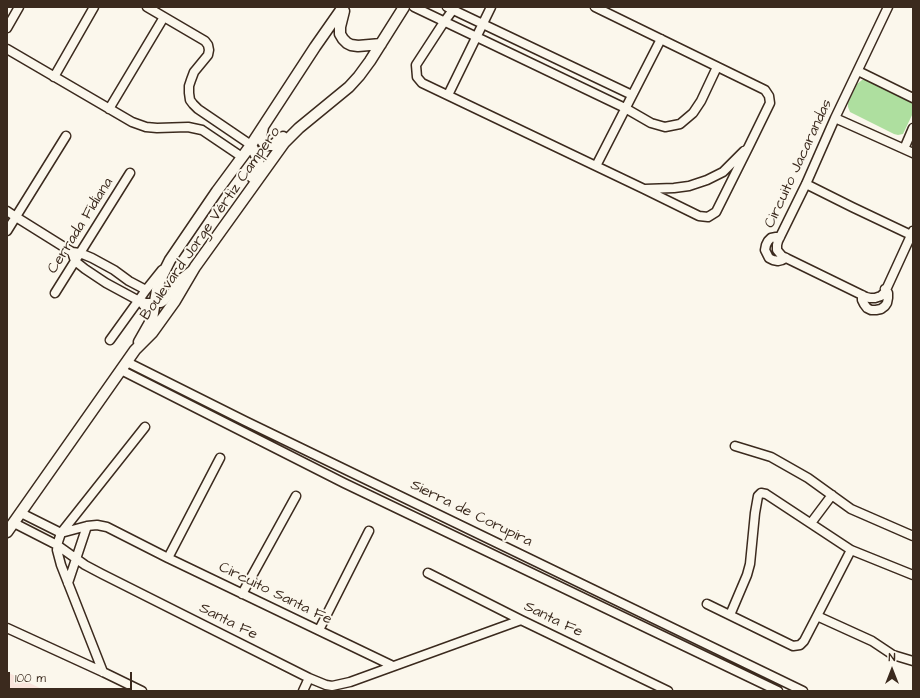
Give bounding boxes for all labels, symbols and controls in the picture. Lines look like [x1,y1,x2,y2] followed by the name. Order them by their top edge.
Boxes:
[761,97,837,231] street label: Circuito Jacarandas
[137,124,285,324] street label: Boulevard Jorge Vértiz Campero
[44,175,118,277] street label: Cerrada Fidiana
[407,477,535,551] street label: Sierra de Corupira
[215,559,335,629] street label: Circuito Santa Fe
[521,598,585,642] street label: Santa Fe
[196,600,260,644] street label: Santa Fe
[872,650,912,690] north arrow
[889,650,895,665] text: N
[10,664,134,690] scale bar
[15,670,46,687] text: 100 m

